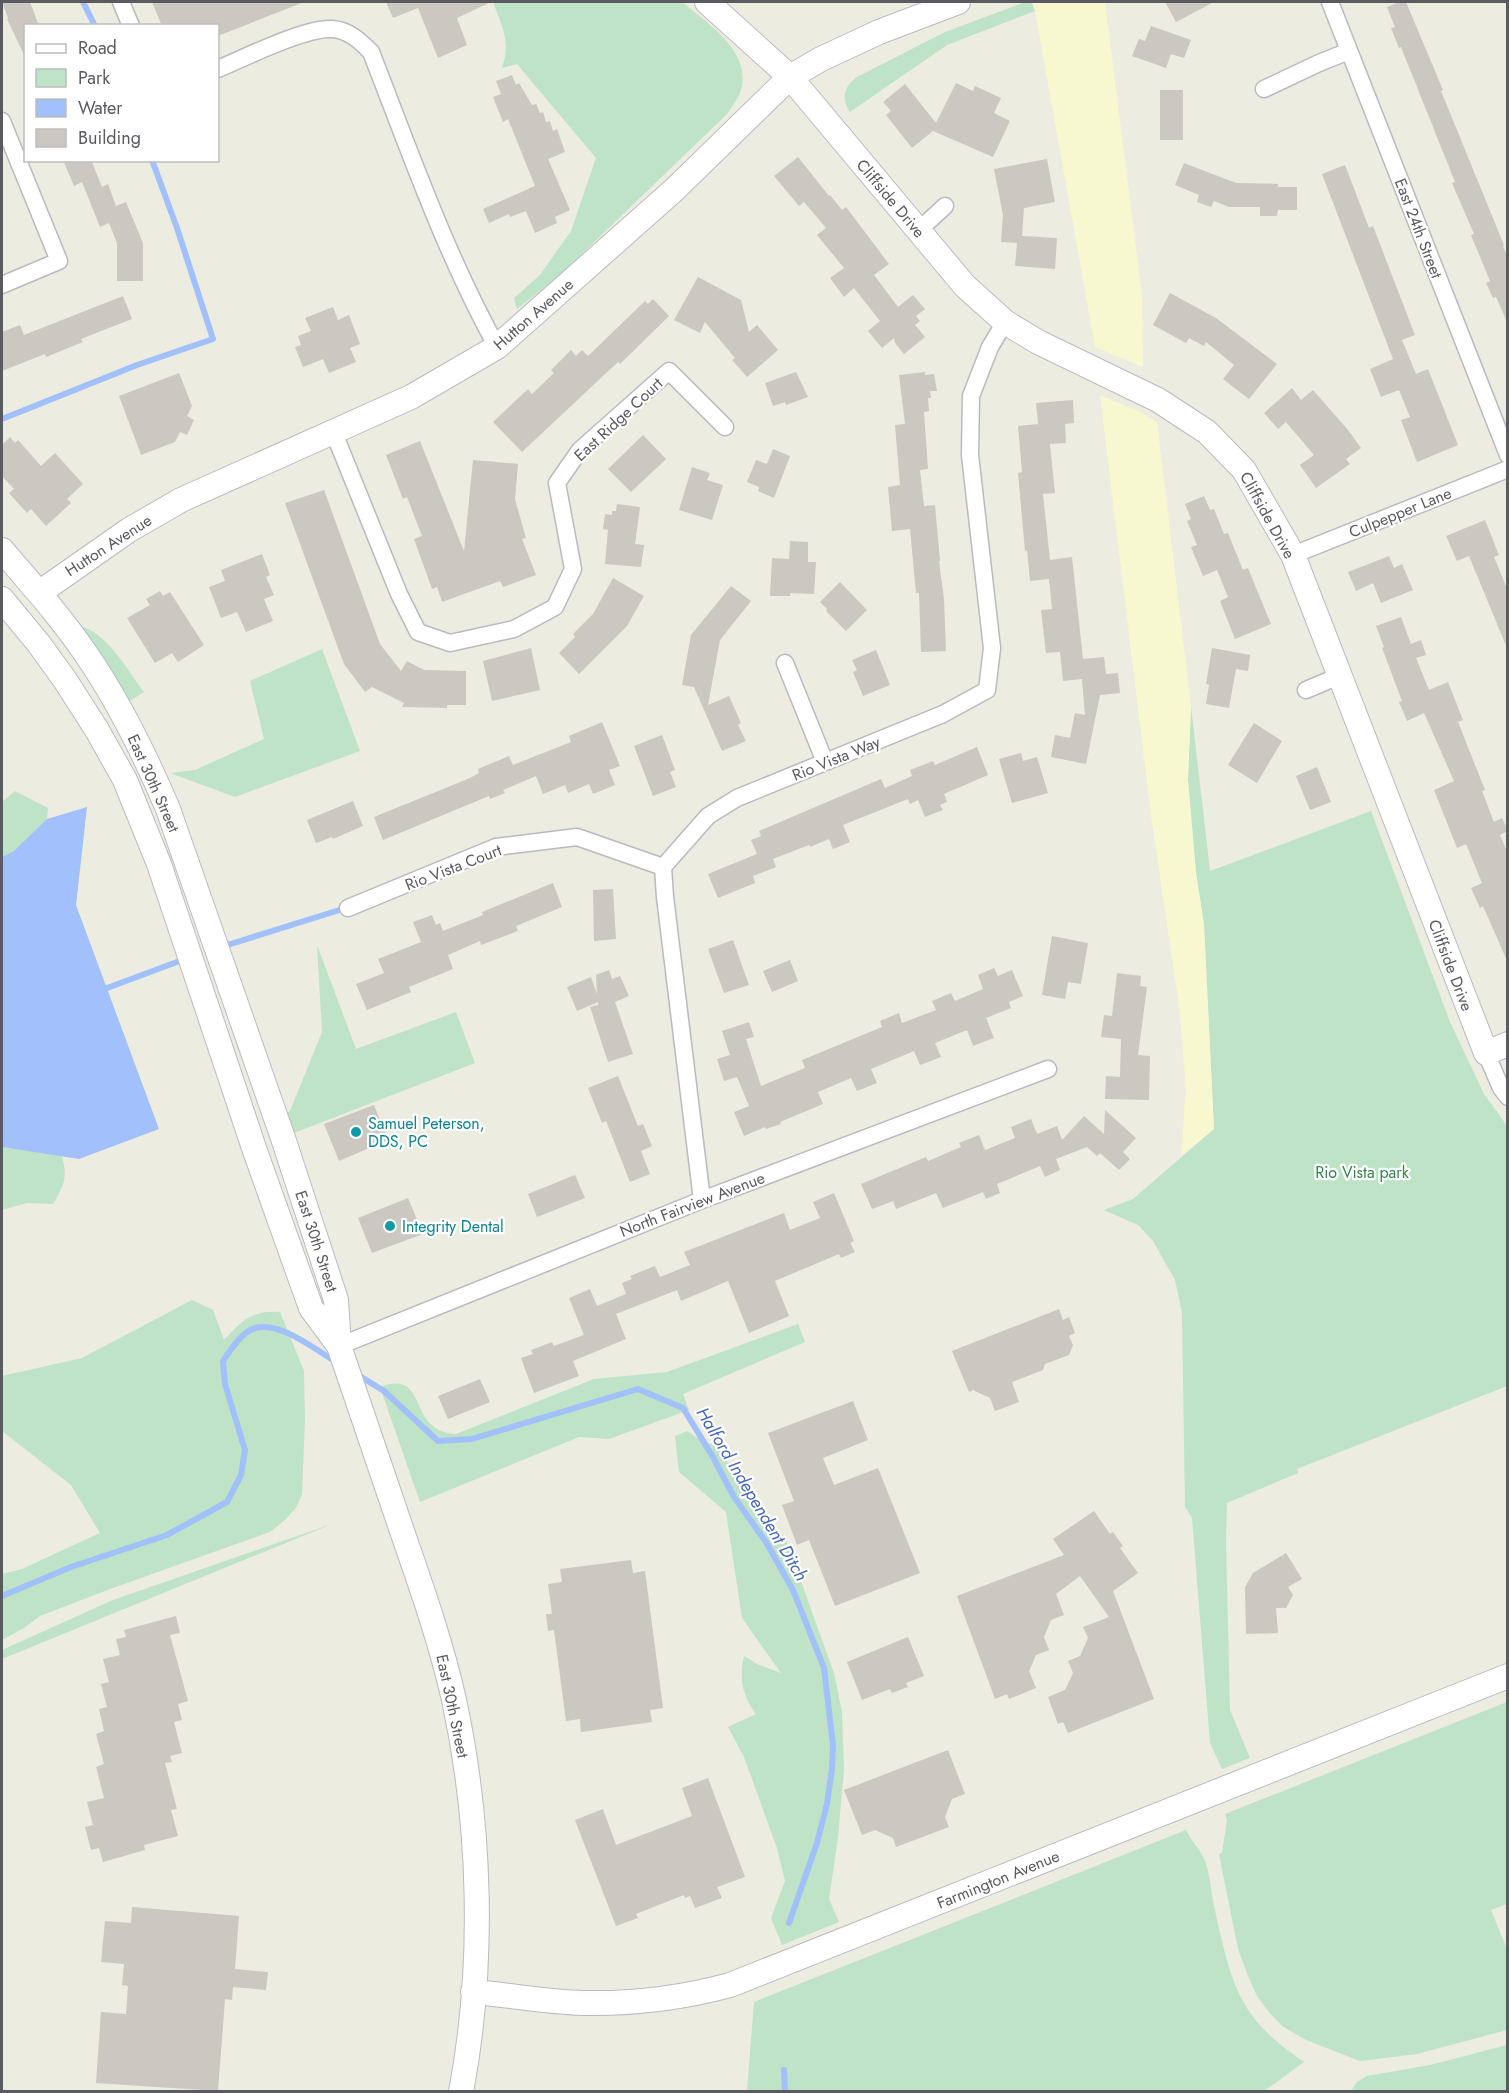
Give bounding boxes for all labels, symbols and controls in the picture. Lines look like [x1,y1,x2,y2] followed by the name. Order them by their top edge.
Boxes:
[24,24,219,162] legend
[78,35,117,61] text: Road
[78,65,110,91] text: Park
[78,95,123,121] text: Water
[78,125,141,151] text: Building
[851,154,930,243] street label: Cliffside Drive
[1389,175,1448,282] street label: East 24th Street
[488,273,578,356] street label: Hutton Avenue
[569,372,668,466] street label: East Ridge Court
[1234,468,1301,563] street label: Cliffside Drive
[1345,481,1455,543] street label: Culpepper Lane
[60,509,156,582] street label: Hutton Avenue
[789,730,885,787] street label: Rio Vista Way
[122,731,185,836] street label: East 30th Street
[402,838,505,896] street label: Rio Vista Court
[1423,916,1479,1014] street label: Cliffside Drive
[368,1112,485,1153] place label: Samuel Peterson, DDS, PC
[349,1125,363,1139] marker: Samuel Peterson, DDS, PC
[1315,1161,1410,1184] park label: Rio Vista park
[616,1166,768,1243] street label: North Fairview Avenue
[289,1188,344,1295] street label: East 30th Street
[402,1215,504,1238] place label: Integrity Dental
[383,1219,397,1233] marker: Integrity Dental
[690,1402,814,1586] water label: Halford Independent Ditch
[430,1652,475,1760] street label: East 30th Street
[933,1844,1063,1915] street label: Farmington Avenue

